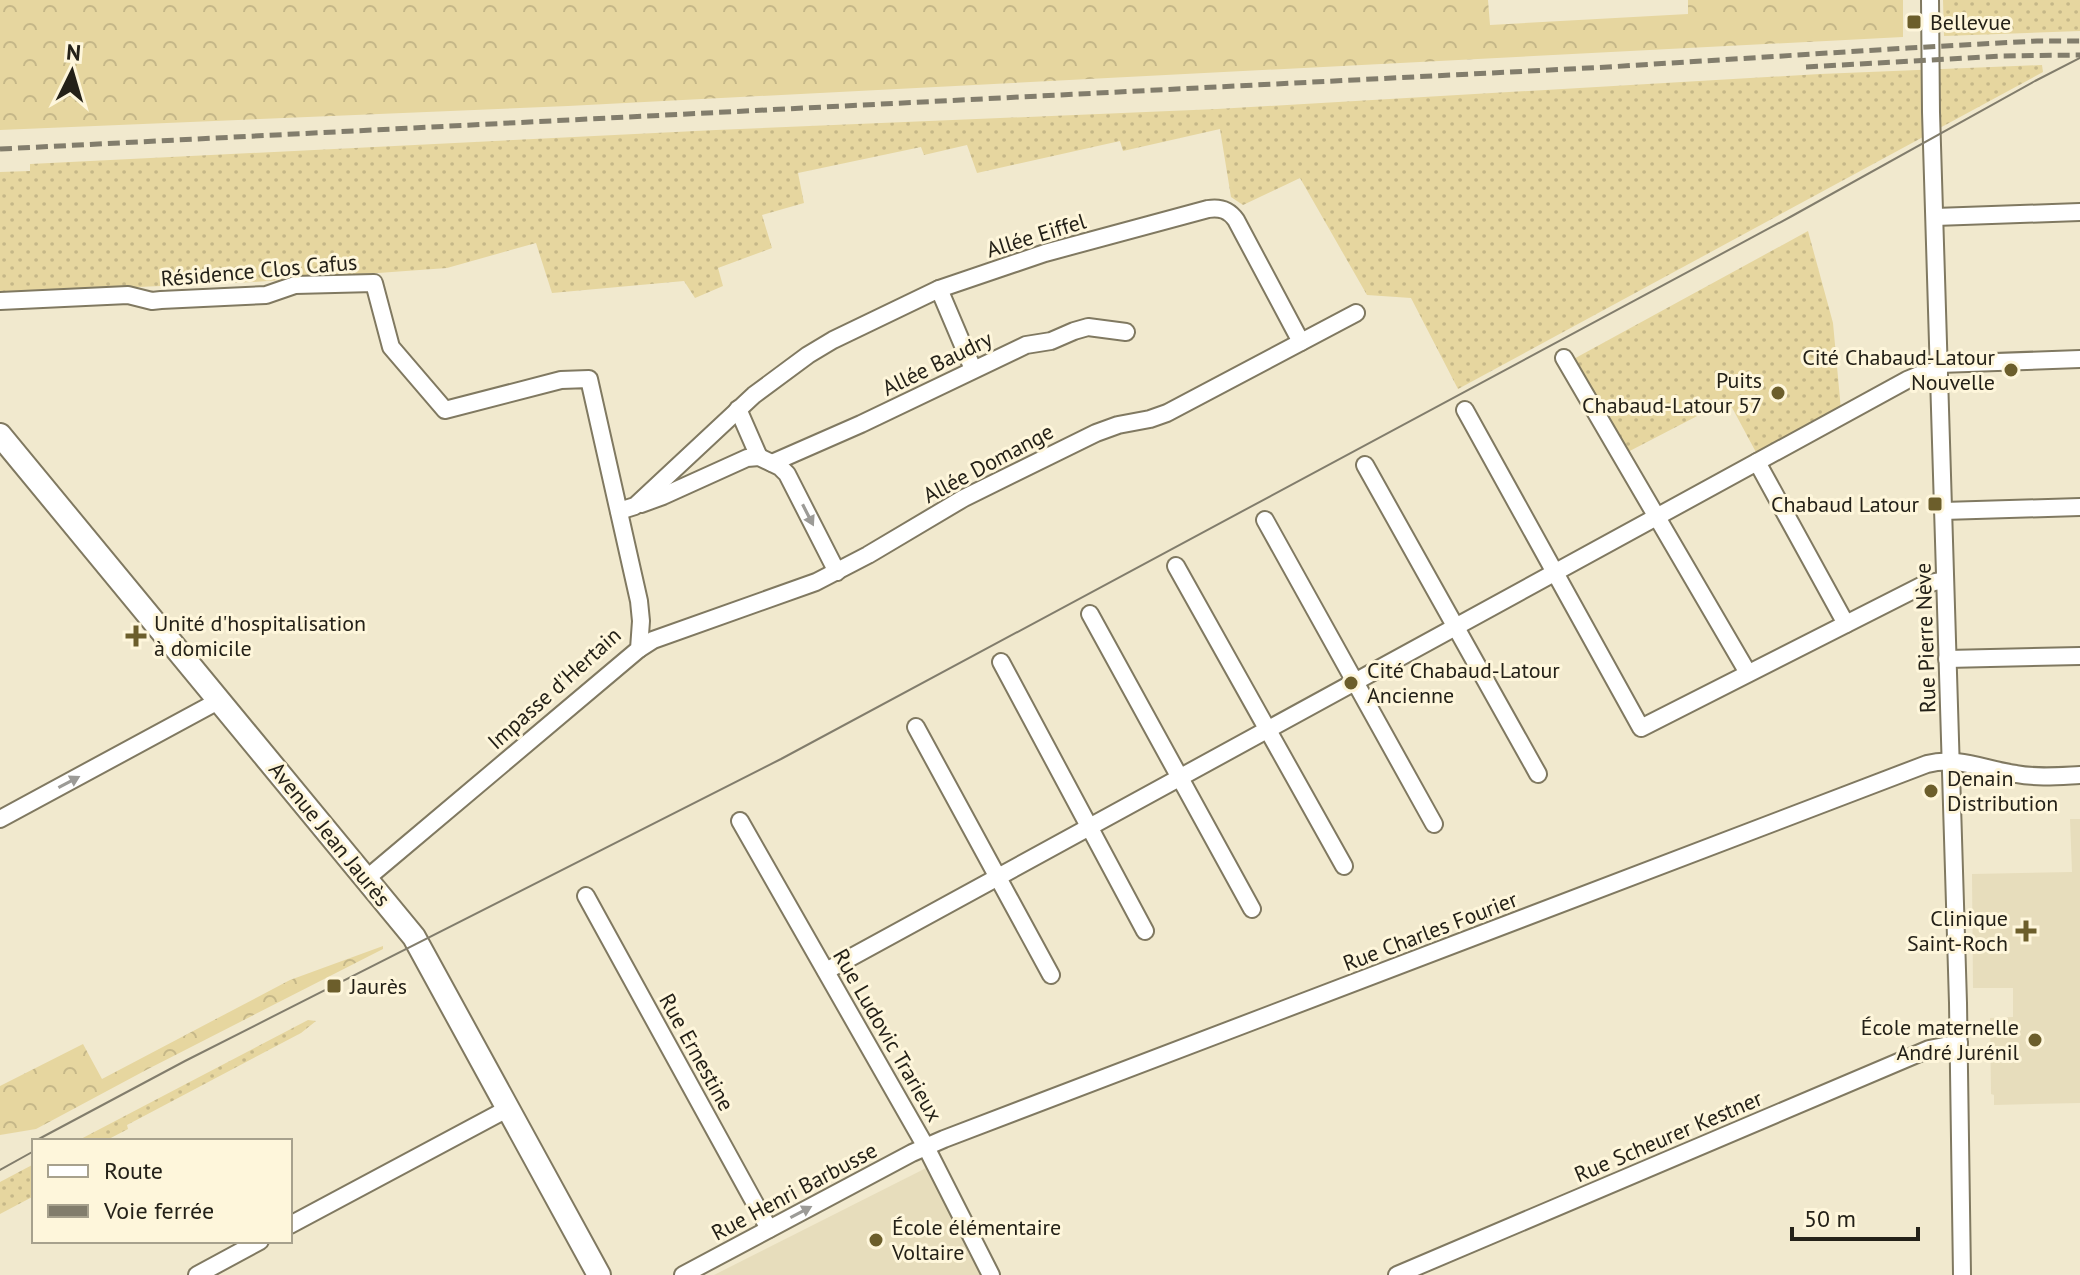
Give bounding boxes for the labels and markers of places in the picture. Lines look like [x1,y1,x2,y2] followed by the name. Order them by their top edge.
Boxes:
[1930,8,2011,36] place label: Bellevue
[1905,13,1923,31] marker: Bellevue
[1802,343,1996,396] place label: Cité Chabaud-Latour Nouvelle
[2002,361,2020,379] marker: Cité Chabaud-Latour Nouvelle
[1582,366,1762,419] place label: Puits Chabaud-Latour 57
[1769,384,1787,402] marker: Puits Chabaud-Latour 57
[1771,490,1920,518] place label: Chabaud Latour
[1926,495,1944,513] marker: Chabaud Latour
[154,609,366,662] place label: Unité d'hospitalisation à domicile
[125,625,147,647] marker: Unité d'hospitalisation à domicile
[1367,656,1560,709] place label: Cité Chabaud-Latour Ancienne
[1342,674,1360,692] marker: Cité Chabaud-Latour Ancienne
[1947,764,2058,817] place label: Denain Distribution
[1922,782,1940,800] marker: Denain Distribution
[1907,904,2008,957] place label: Clinique Saint-Roch
[2015,920,2037,942] marker: Clinique Saint-Roch
[349,972,407,1000] place label: Jaurès
[325,977,343,995] marker: Jaurès
[1861,1013,2020,1066] place label: École maternelle André Jurénil
[2026,1031,2044,1049] marker: École maternelle André Jurénil
[891,1213,1061,1266] place label: École élémentaire Voltaire
[867,1231,885,1249] marker: École élémentaire Voltaire

